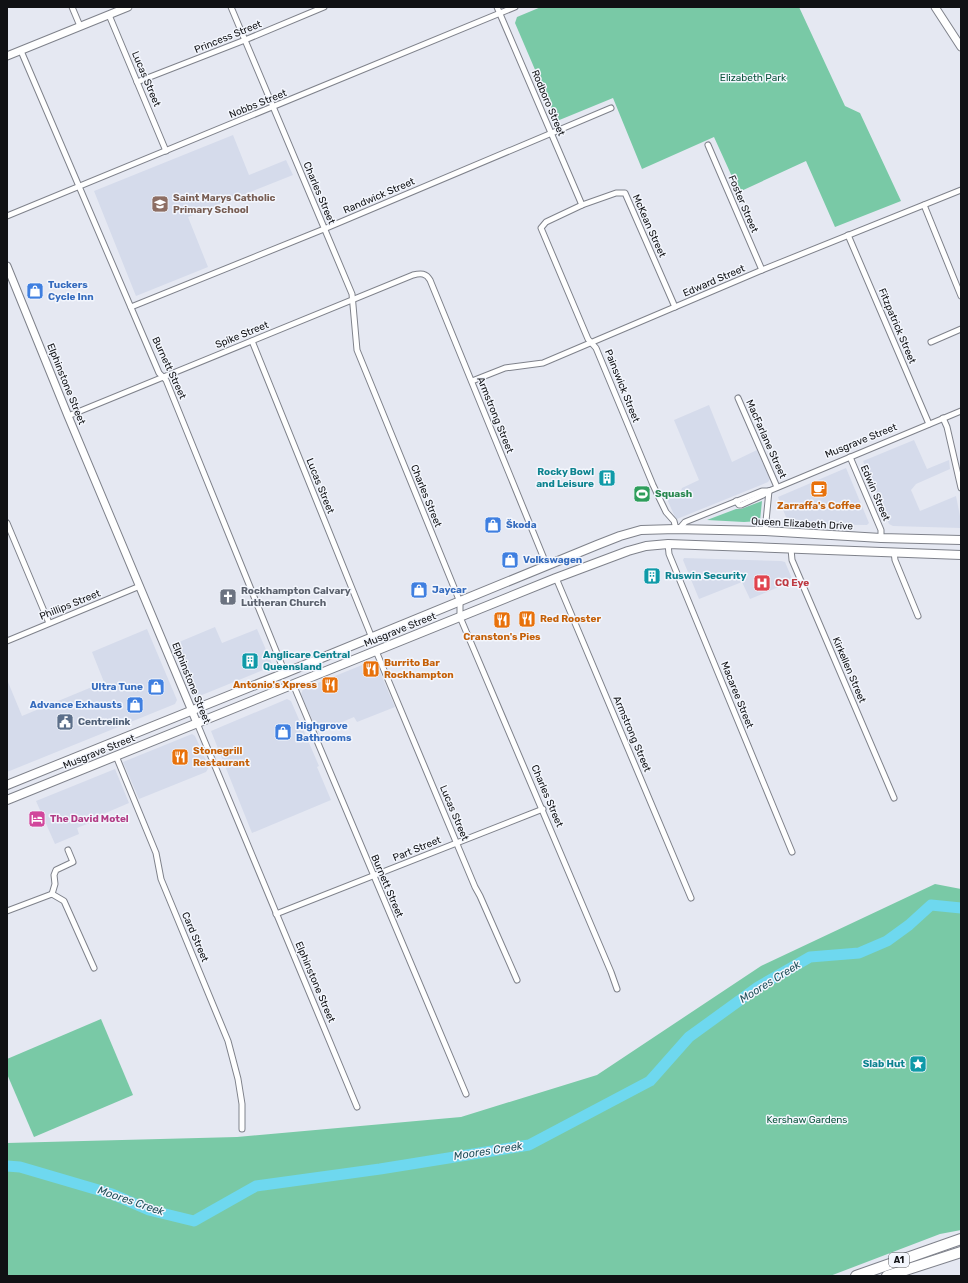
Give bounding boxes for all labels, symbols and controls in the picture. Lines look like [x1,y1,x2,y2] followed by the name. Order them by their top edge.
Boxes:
[193,18,263,56] street label: Princess Street
[129,50,163,109] street label: Lucas Street
[529,68,567,138] street label: Rodboro Street
[720,72,787,84] park label: Elizabeth Park
[227,87,289,121] street label: Nobbs Street
[300,160,338,226] street label: Charles Street
[726,174,760,234] street label: Foster Street
[341,176,417,216] street label: Randwick Street
[173,192,276,216] place label: Saint Marys Catholic Primary School
[630,193,668,259] street label: McKean Street
[150,194,170,214] school or university icon: Saint Marys Catholic Primary School
[681,262,747,299] street label: Edward Street
[48,279,94,303] place label: Tuckers Cycle Inn
[25,281,45,301] shop icon: Tuckers Cycle Inn
[876,286,918,366] street label: Fitzpatrick Street
[214,319,271,351] street label: Spike Street
[149,335,189,401] street label: Burnett Street
[44,342,88,427] street label: Elphinstone Street
[602,348,642,424] street label: Painswick Street
[474,375,516,455] street label: Armstrong Street
[743,398,789,480] street label: MacFarlane Street
[823,421,899,461] street label: Musgrave Street
[303,456,337,516] street label: Lucas Street
[408,463,444,529] street label: Charles Street
[858,463,892,523] street label: Edwin Street
[536,466,594,490] place label: Rocky Bowl and Leisure
[597,468,617,488] building icon: Rocky Bowl and Leisure
[809,479,829,499] cafe icon: Zarraffa's Coffee
[632,484,652,504] sports icon: Squash
[655,488,692,500] place label: Squash
[777,500,861,512] place label: Zarraffa's Coffee
[483,515,503,535] shop icon: Škoda
[751,515,854,533] street label: Queen Elizabeth Drive
[506,519,537,531] place label: Škoda
[500,550,520,570] shop icon: Volkswagen
[523,554,582,566] place label: Volkswagen
[642,566,662,586] building icon: Ruswin Security
[665,570,746,582] place label: Ruswin Security
[752,573,772,593] hospital icon: CQ Eye
[775,577,809,589] place label: CQ Eye
[409,580,429,600] shop icon: Jaycar
[432,584,467,596] place label: Jaycar
[241,585,351,609] place label: Rockhampton Calvary Lutheran Church
[38,587,102,623] street label: Phillips Street
[218,587,238,607] church icon: Rockhampton Calvary Lutheran Church
[517,609,537,629] restaurant icon: Red Rooster
[362,610,438,650] street label: Musgrave Street
[492,610,512,630] restaurant icon: Cranston's Pies
[540,613,601,625] place label: Red Rooster
[463,631,541,643] place label: Cranston's Pies
[830,635,868,705] street label: Kirkellen Street
[169,641,213,726] street label: Elphinstone Street
[263,649,350,673] place label: Anglicare Central Queensland
[240,651,260,671] building icon: Anglicare Central Queensland
[384,657,454,681] place label: Burrito Bar Rockhampton
[361,659,381,679] restaurant icon: Burrito Bar Rockhampton
[718,660,756,730] street label: Macaree Street
[320,675,340,695] restaurant icon: Antonio's Xpress
[146,677,166,697] shop icon: Ultra Tune
[233,679,317,691] place label: Antonio's Xpress
[91,681,143,693] place label: Ultra Tune
[611,694,653,774] street label: Armstrong Street
[125,695,145,715] shop icon: Advance Exhausts
[30,699,122,711] place label: Advance Exhausts
[55,712,75,732] public building icon: Centrelink
[78,716,131,728] place label: Centrelink
[296,720,352,744] place label: Highgrove Bathrooms
[273,722,293,742] shop icon: Highgrove Bathrooms
[61,732,137,772] street label: Musgrave Street
[193,745,250,769] place label: Stonegrill Restaurant
[170,747,190,767] restaurant icon: Stonegrill Restaurant
[528,763,566,829] street label: Charles Street
[437,784,471,843] street label: Lucas Street
[27,809,47,829] hotel icon: The David Motel
[50,813,129,825] place label: The David Motel
[391,834,443,864] street label: Part Street
[368,853,406,919] street label: Burnett Street
[179,910,211,964] street label: Card Street
[293,940,338,1024] street label: Elphinstone Street
[737,958,803,1006] water label: Moores Creek
[908,1054,928,1074] place icon: Slab Hut
[863,1058,905,1070] place label: Slab Hut
[767,1114,847,1126] park label: Kershaw Gardens
[453,1139,524,1163] water label: Moores Creek
[96,1184,166,1219] water label: Moores Creek
[889,1253,909,1267] road number: A1

